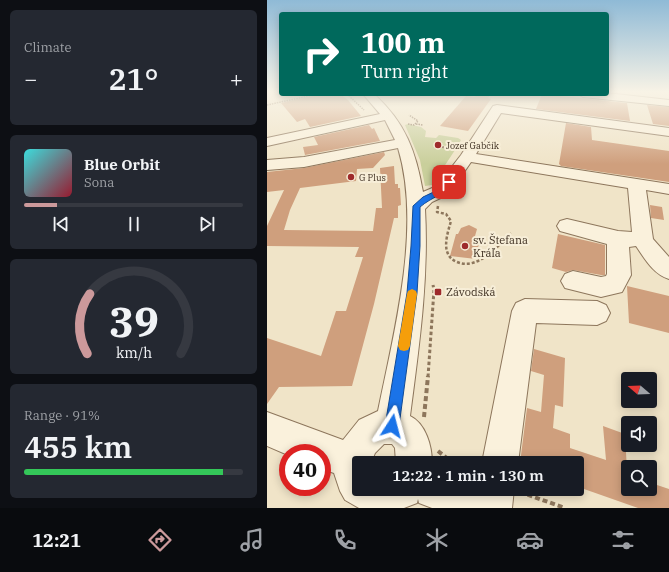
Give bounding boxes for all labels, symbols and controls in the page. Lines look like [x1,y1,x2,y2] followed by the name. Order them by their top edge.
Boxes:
[361,24,445,61] text: 100 m
[295,28,347,80] icon: right
[24,39,71,56] text: Climate
[108,59,159,98] text: 21°
[361,60,448,83] text: Turn right
[24,64,37,93] text: −
[230,64,243,93] text: +
[433,140,443,150] marker: Jozef Gabčík
[446,140,500,151] place label: Jozef Gabčík
[84,155,160,174] text: Blue Orbit
[432,165,466,199] pin
[438,171,460,193] icon: arrive
[346,172,356,182] marker: G Plus
[359,172,386,183] place label: G Plus
[84,174,114,191] text: Sona
[50,213,72,235] icon: previous
[123,213,145,235] icon: pause
[196,213,218,235] icon: next
[473,233,528,260] place label: sv. Štefana Kráľa
[460,241,470,251] marker: sv. Štefana Kráľa
[446,285,495,299] place label: Závodská
[433,287,443,297] marker: Závodská
[109,294,158,348] text: 39
[115,343,152,362] text: km/h
[621,372,657,408] north arrow
[621,372,657,496] map controls
[371,405,413,447] position arrow
[24,407,100,424] text: Range · 91%
[621,416,657,452] button: sound
[24,427,132,466] text: 455 km
[279,444,331,496] speed limit sign: 40
[621,460,657,496] button: search
[392,466,544,485] text: 12:22 · 1 min · 130 m
[146,526,174,554] icon: directions
[238,526,266,554] icon: music
[331,526,359,554] icon: phone
[423,526,451,554] icon: climate
[516,526,544,554] icon: car
[609,526,637,554] icon: filters
[32,529,81,552] text: 12:21

